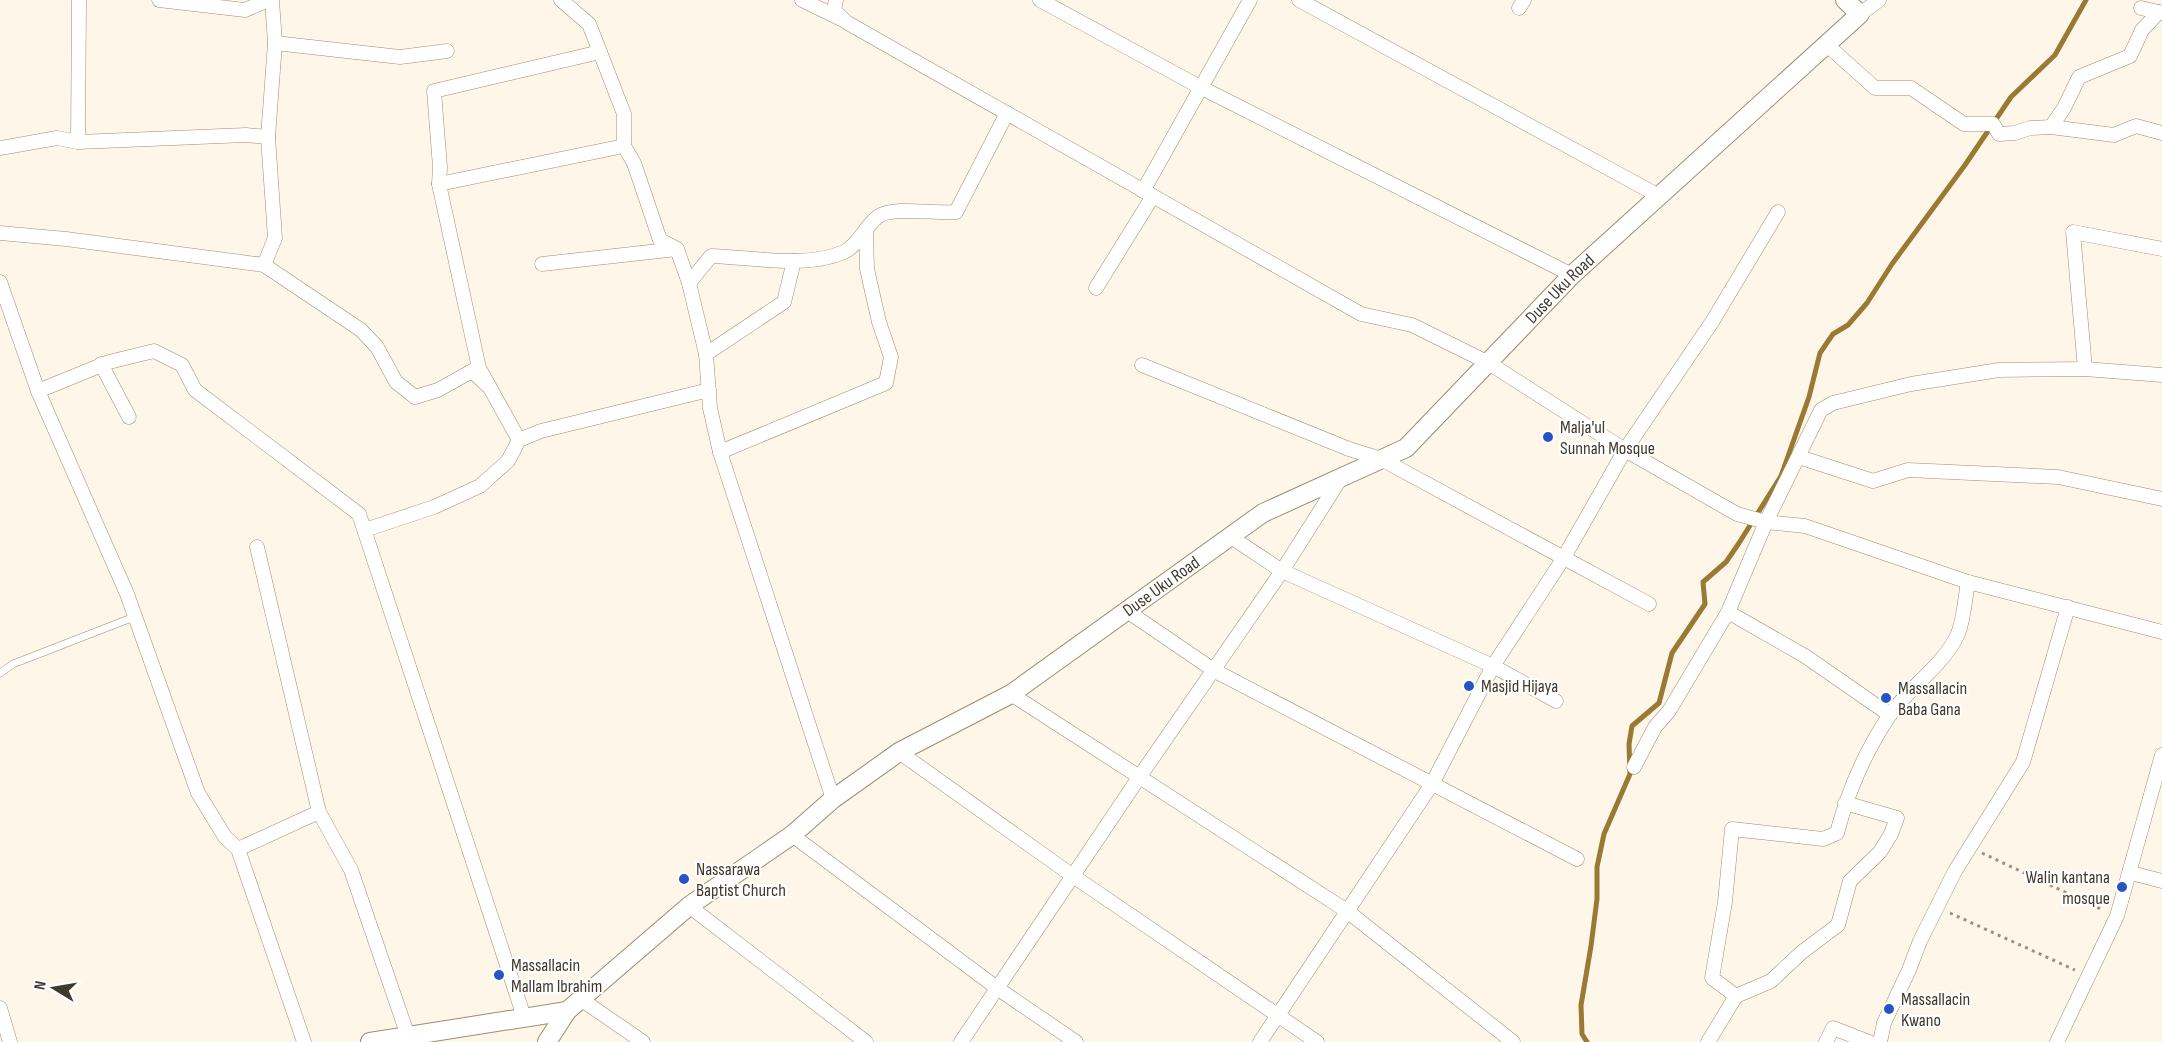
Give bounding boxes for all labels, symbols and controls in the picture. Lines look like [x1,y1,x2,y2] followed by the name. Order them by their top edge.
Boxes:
[1521,250,1599,328] street label: Duse Uku Road
[1560,417,1655,459] place label: Malja'ul Sunnah Mosque
[1541,430,1555,444] marker: Malja'ul Sunnah Mosque
[1119,552,1204,621] street label: Duse Uku Road
[1481,676,1558,697] place label: Masjid Hijaya
[1898,678,1967,720] place label: Massallacin Baba Gana
[1462,679,1476,693] marker: Masjid Hijaya
[1879,691,1893,705] marker: Massallacin Baba Gana
[696,859,786,901] place label: Nassarawa Baptist Church
[2026,867,2110,909] place label: Walin kantana mosque
[677,872,691,886] marker: Nassarawa Baptist Church
[2115,880,2129,894] marker: Walin kantana mosque
[511,955,602,997] place label: Massallacin Mallam Ibrahim
[24,958,84,1018] north arrow
[492,968,506,982] marker: Massallacin Mallam Ibrahim
[31,979,51,991] text: N
[1901,989,1970,1031] place label: Massallacin Kwano
[1882,1002,1896,1016] marker: Massallacin Kwano

